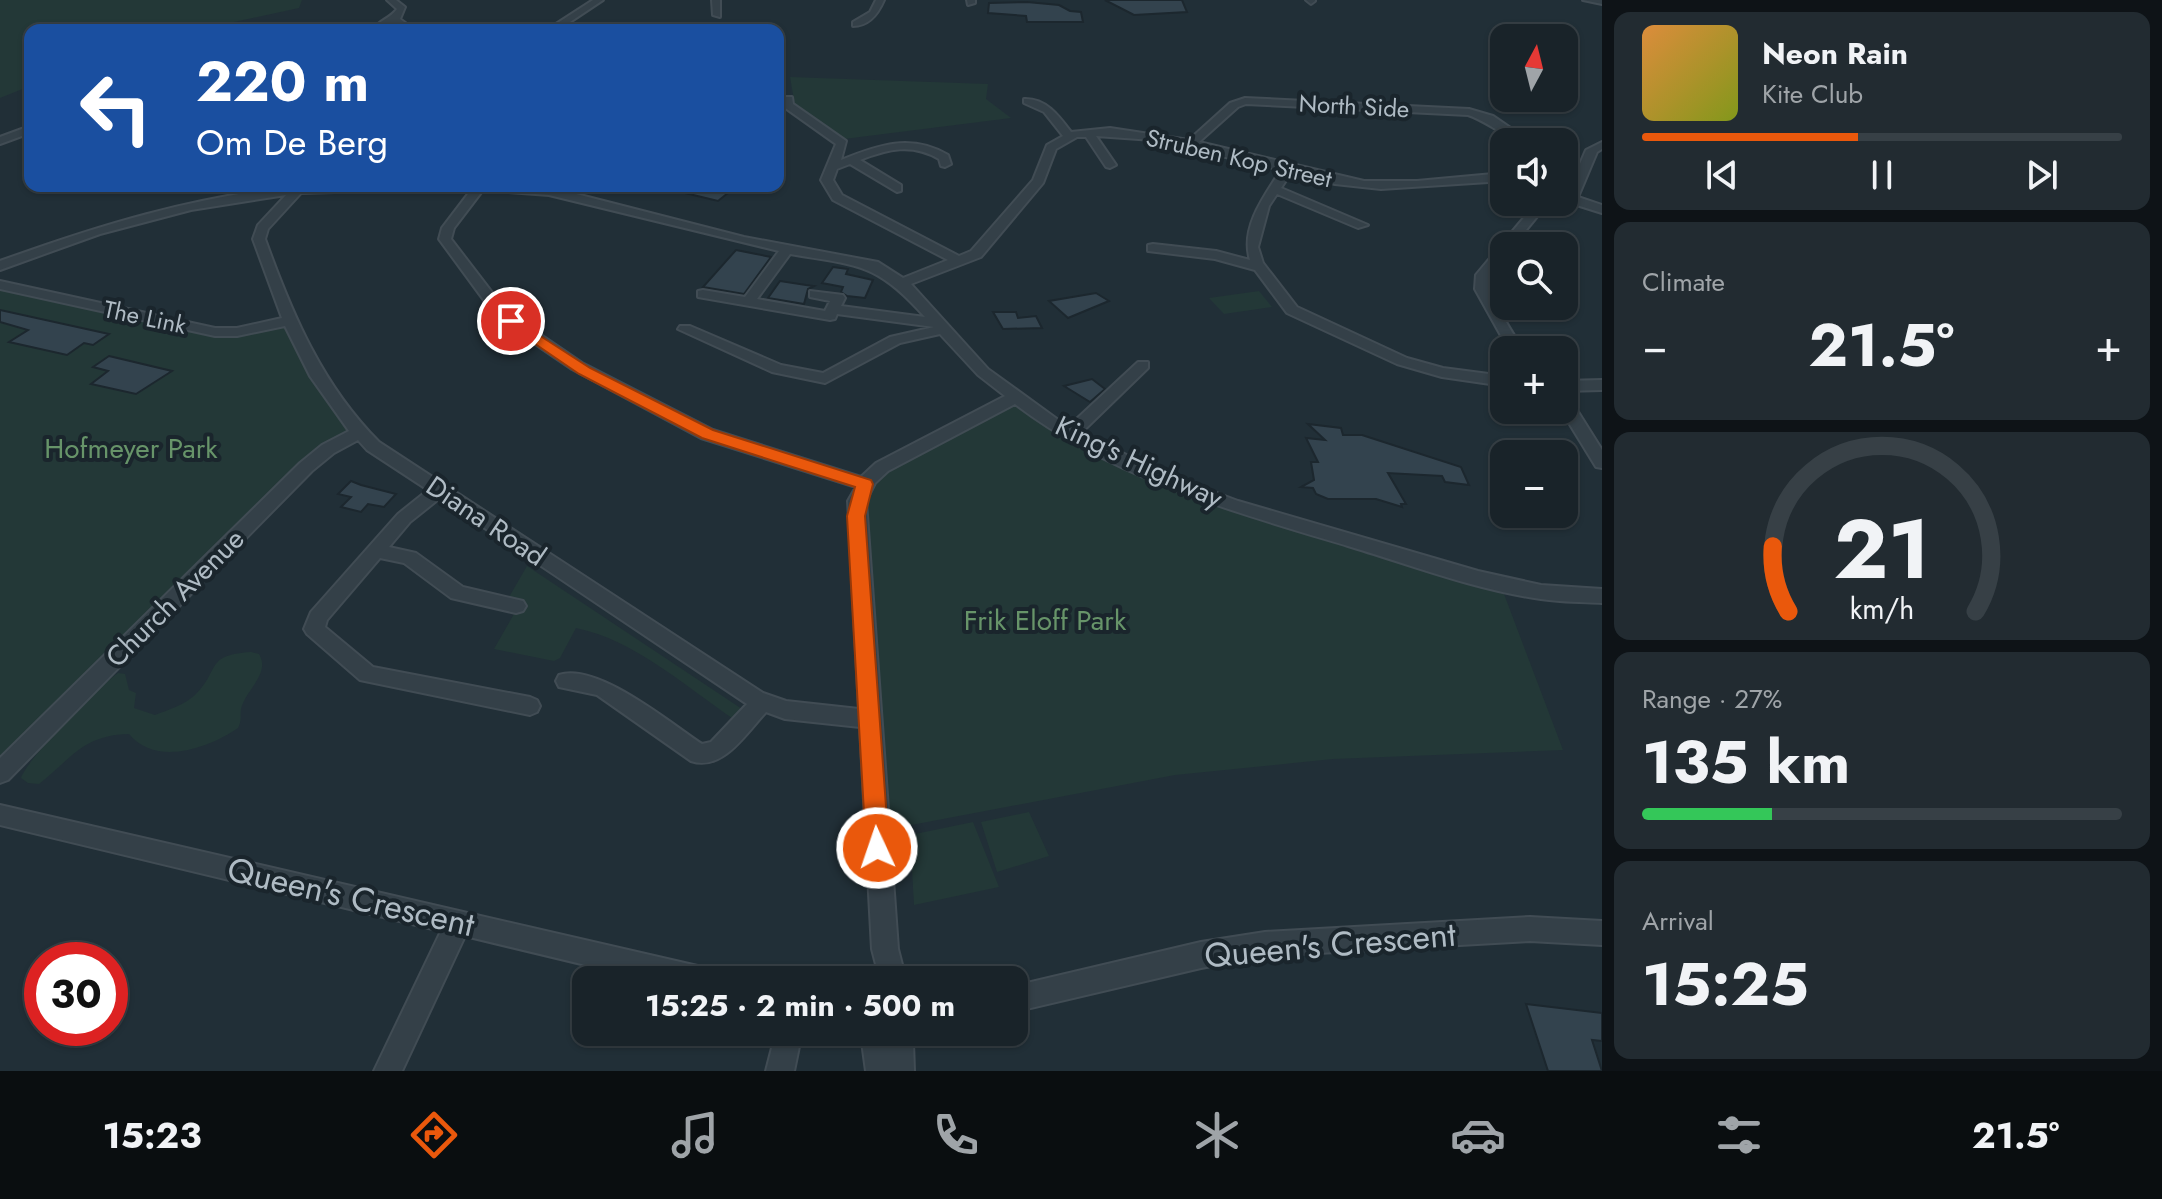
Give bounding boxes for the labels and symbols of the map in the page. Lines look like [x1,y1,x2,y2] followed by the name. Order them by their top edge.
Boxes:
[1490,24,1578,112] north arrow
[1298,86,1410,126] street label: North Side
[1143,120,1336,196] street label: Struben Kop Street
[477,287,545,355] pin
[101,291,190,343] street label: The Link
[1049,405,1230,519] street label: King's Highway
[44,428,218,469] park label: Hofmeyer Park
[418,466,554,576] street label: Diana Road
[96,519,254,677] street label: Church Avenue
[964,600,1127,641] park label: Frik Eloff Park
[835,806,919,890] position arrow
[223,845,479,949] street label: Queen's Crescent
[1202,910,1458,980] street label: Queen's Crescent
[24,942,128,1046] speed limit sign: 30

